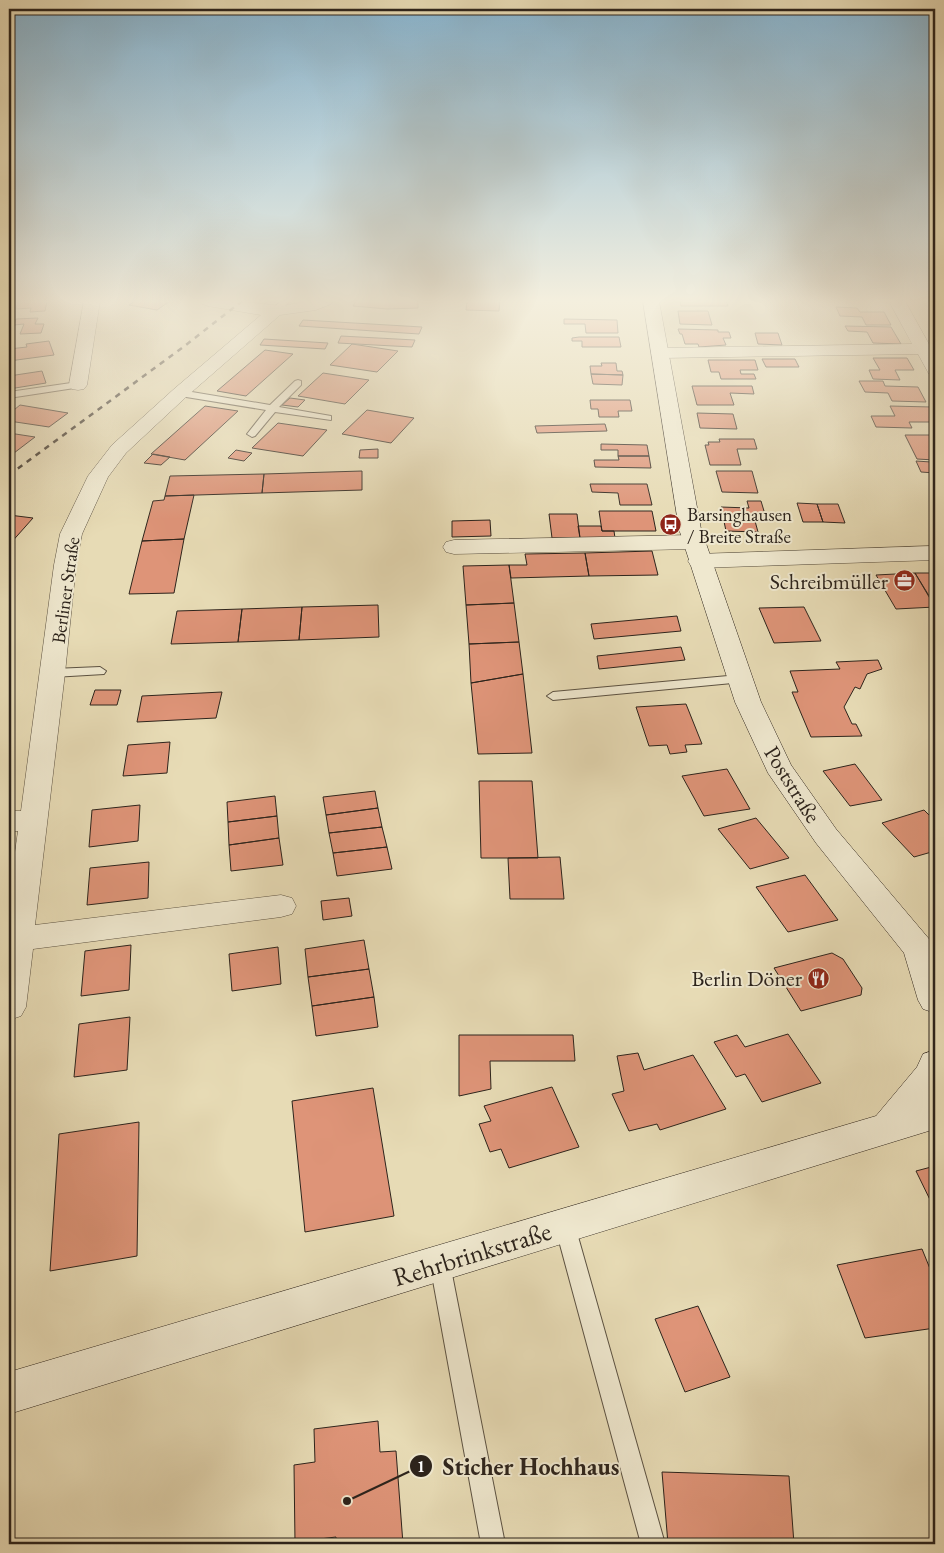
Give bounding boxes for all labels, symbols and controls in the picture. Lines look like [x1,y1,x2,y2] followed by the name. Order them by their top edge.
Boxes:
[687,502,792,549] place label: Barsinghausen / Breite Straße
[659,513,683,537] bus stop icon: Barsinghausen / Breite Straße
[46,535,85,645] street label: Berliner Straße
[770,567,889,596] place label: Schreibmüller
[892,569,916,593] office icon: Schreibmüller
[758,740,828,829] street label: Poststraße
[691,964,803,993] place label: Berlin Döner
[806,966,830,990] restaurant icon: Berlin Döner
[389,1214,555,1294] street label: Rehrbrinkstraße
[408,1447,630,1486] callout: Sticher Hochhaus
[443,1451,619,1482] text: Sticher Hochhaus
[417,1457,425,1476] text: 1

